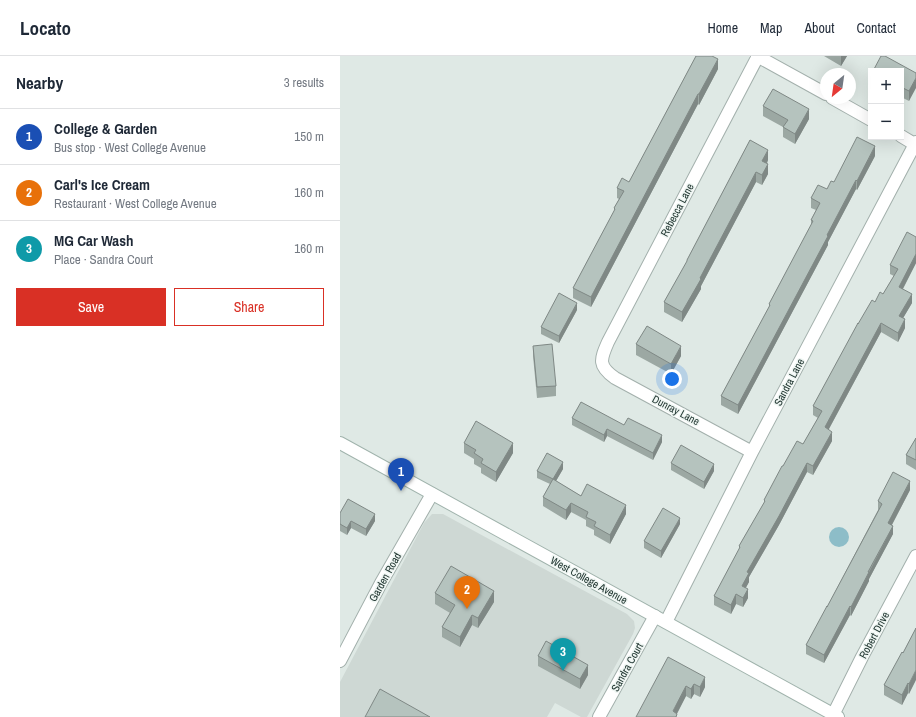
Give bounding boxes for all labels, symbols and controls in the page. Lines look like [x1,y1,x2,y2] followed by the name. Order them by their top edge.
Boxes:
[20,15,71,41] text: Locato
[707,19,738,37] text: Home
[760,19,782,37] text: Map
[804,19,834,37] text: About
[856,19,896,37] text: Contact
[820,68,856,104] north arrow
[868,68,904,140] map controls
[868,68,904,104] button: +
[16,71,63,94] text: Nearby
[284,74,324,91] text: 3 results
[868,104,904,140] button: −
[54,118,157,139] text: College & Garden
[26,128,32,145] text: 1
[294,128,324,145] text: 150 m
[54,139,206,156] text: Bus stop · West College Avenue
[54,174,150,195] text: Carl's Ice Cream
[657,181,697,239] street label: Rebecca Lane
[26,184,32,201] text: 2
[294,184,324,201] text: 160 m
[54,195,217,212] text: Restaurant · West College Avenue
[54,230,134,251] text: MG Car Wash
[26,240,32,257] text: 3
[294,240,324,257] text: 160 m
[54,251,153,268] text: Place · Sandra Court
[16,288,166,326] button: Save
[174,288,324,326] button: Share
[771,356,807,408] street label: Sandra Lane
[662,369,682,389] your location
[650,392,702,428] street label: Dunray Lane
[388,458,414,491] pin: 1
[366,550,404,604] street label: Garden Road
[548,553,630,607] street label: West College Avenue
[454,576,480,609] pin: 2
[856,609,892,661] street label: Robert Drive
[550,638,576,671] pin: 3
[608,640,646,694] street label: Sandra Court

